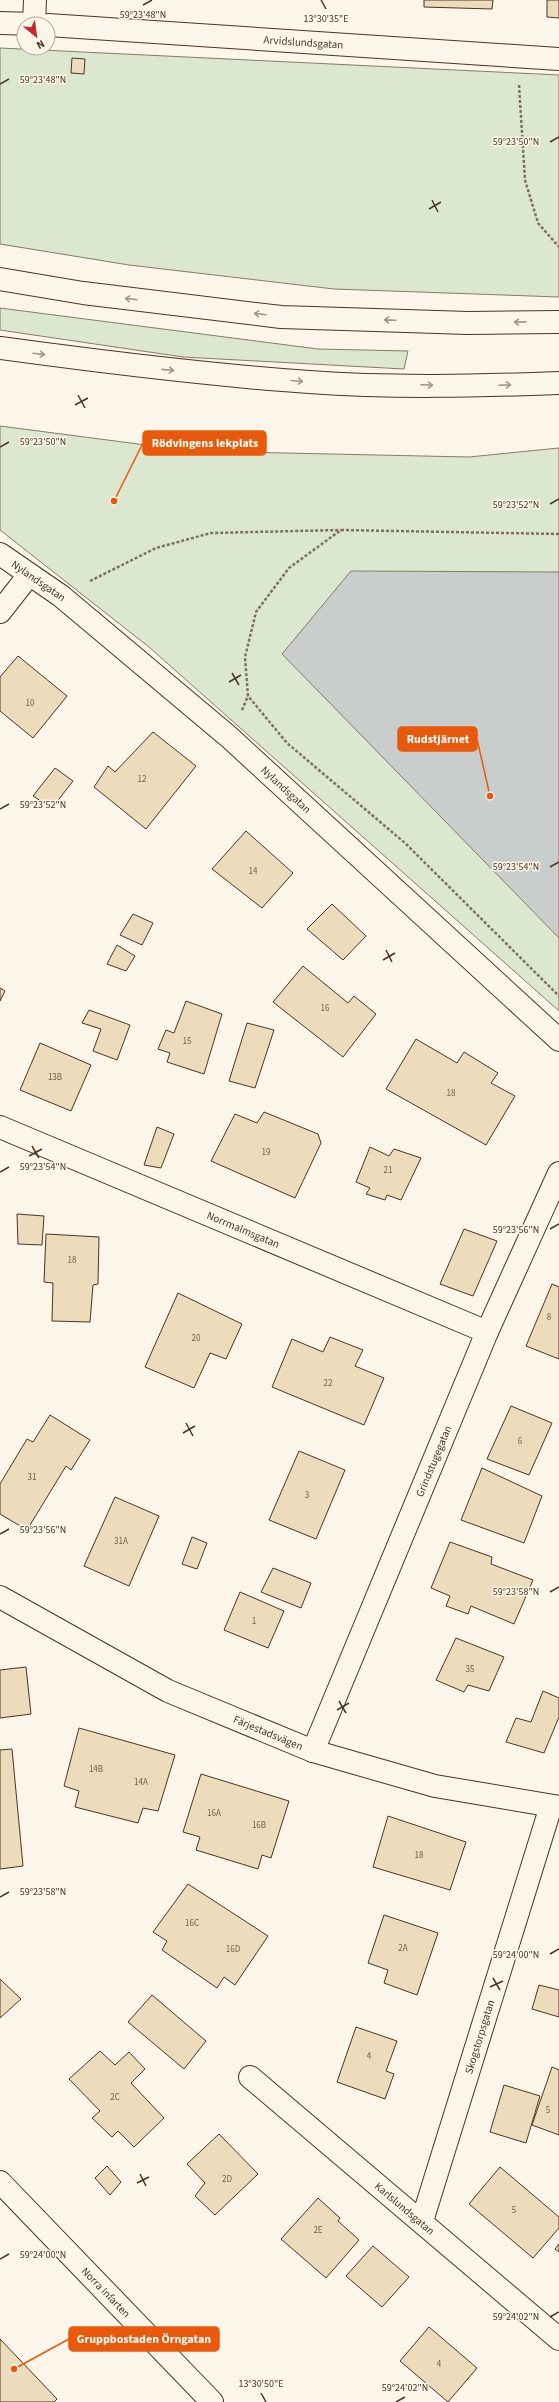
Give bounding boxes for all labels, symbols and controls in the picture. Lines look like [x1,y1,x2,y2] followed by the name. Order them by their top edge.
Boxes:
[120,8,166,22] text: 59°23'48"N
[303,12,349,26] text: 13°30'35"E
[16,16,56,56] north arrow
[263,32,344,53] street label: Arvidslundsgatan
[34,36,47,53] text: N
[20,73,66,87] text: 59°23'48"N
[493,135,539,149] text: 59°23'50"N
[125,295,138,302] one-way arrow
[254,310,267,318] one-way arrow
[384,316,397,324] one-way arrow
[514,318,527,326] one-way arrow
[32,350,45,357] one-way arrow
[161,366,174,374] one-way arrow
[290,378,303,385] one-way arrow
[498,381,511,389] one-way arrow
[420,382,433,389] one-way arrow
[143,431,266,455] callout: Rödvingens lekplats
[20,435,66,449] text: 59°23'50"N
[152,435,258,452] text: Rödvingens lekplats
[493,498,539,512] text: 59°23'52"N
[8,557,69,605] street label: Nylandsgatan
[26,697,35,710] house number: 10
[398,727,477,751] callout: Rudstjärnet
[407,731,470,748] text: Rudstjärnet
[257,763,314,817] street label: Nylandsgatan
[138,773,147,786] house number: 12
[20,798,66,812] text: 59°23'52"N
[493,860,539,874] text: 59°23'54"N
[249,865,258,878] house number: 14
[321,1002,330,1015] house number: 16
[183,1035,192,1048] house number: 15
[48,1071,62,1084] house number: 13B
[447,1087,456,1100] house number: 18
[262,1146,271,1159] house number: 19
[20,1160,66,1174] text: 59°23'54"N
[384,1164,392,1177] house number: 21
[204,1208,282,1252] street label: Norrmalmsgatan
[493,1223,539,1237] text: 59°23'56"N
[68,1254,77,1267] house number: 18
[547,1311,552,1324] house number: 8
[192,1332,201,1345] house number: 20
[324,1377,333,1390] house number: 22
[412,1423,455,1499] street label: Grindstugegatan
[518,1435,523,1448] house number: 6
[28,1471,36,1484] house number: 31
[305,1489,310,1502] house number: 3
[20,1523,66,1537] text: 59°23'56"N
[114,1535,128,1548] house number: 31A
[493,1585,539,1599] text: 59°23'58"N
[252,1615,256,1628] house number: 1
[466,1663,475,1676] house number: 35
[231,1712,305,1754] street label: Färjestadsvägen
[89,1763,103,1776] house number: 14B
[134,1776,148,1789] house number: 14A
[207,1807,221,1820] house number: 16A
[252,1819,266,1832] house number: 16B
[415,1849,424,1862] house number: 18
[20,1885,66,1899] text: 59°23'58"N
[185,1917,199,1930] house number: 16C
[398,1942,408,1955] house number: 2A
[226,1943,241,1956] house number: 16D
[493,1948,539,1962] text: 59°24'00"N
[461,1998,498,2076] street label: Skogstorpsgatan
[367,2050,372,2063] house number: 4
[110,2091,120,2104] house number: 2C
[546,2104,551,2117] house number: 5
[222,2173,232,2186] house number: 2D
[371,2179,438,2238] street label: Karlslundsgatan
[512,2204,517,2217] house number: 5
[313,2224,323,2237] house number: 2E
[20,2248,66,2262] text: 59°24'00"N
[78,2264,134,2321] street label: Norra Infarten
[493,2310,539,2324] text: 59°24'02"N
[69,2327,219,2351] callout: Gruppbostaden Örngatan
[77,2331,211,2348] text: Gruppbostaden Örngatan
[437,2358,442,2371] house number: 4
[238,2377,284,2391] text: 13°30'50"E
[382,2381,428,2395] text: 59°24'02"N

